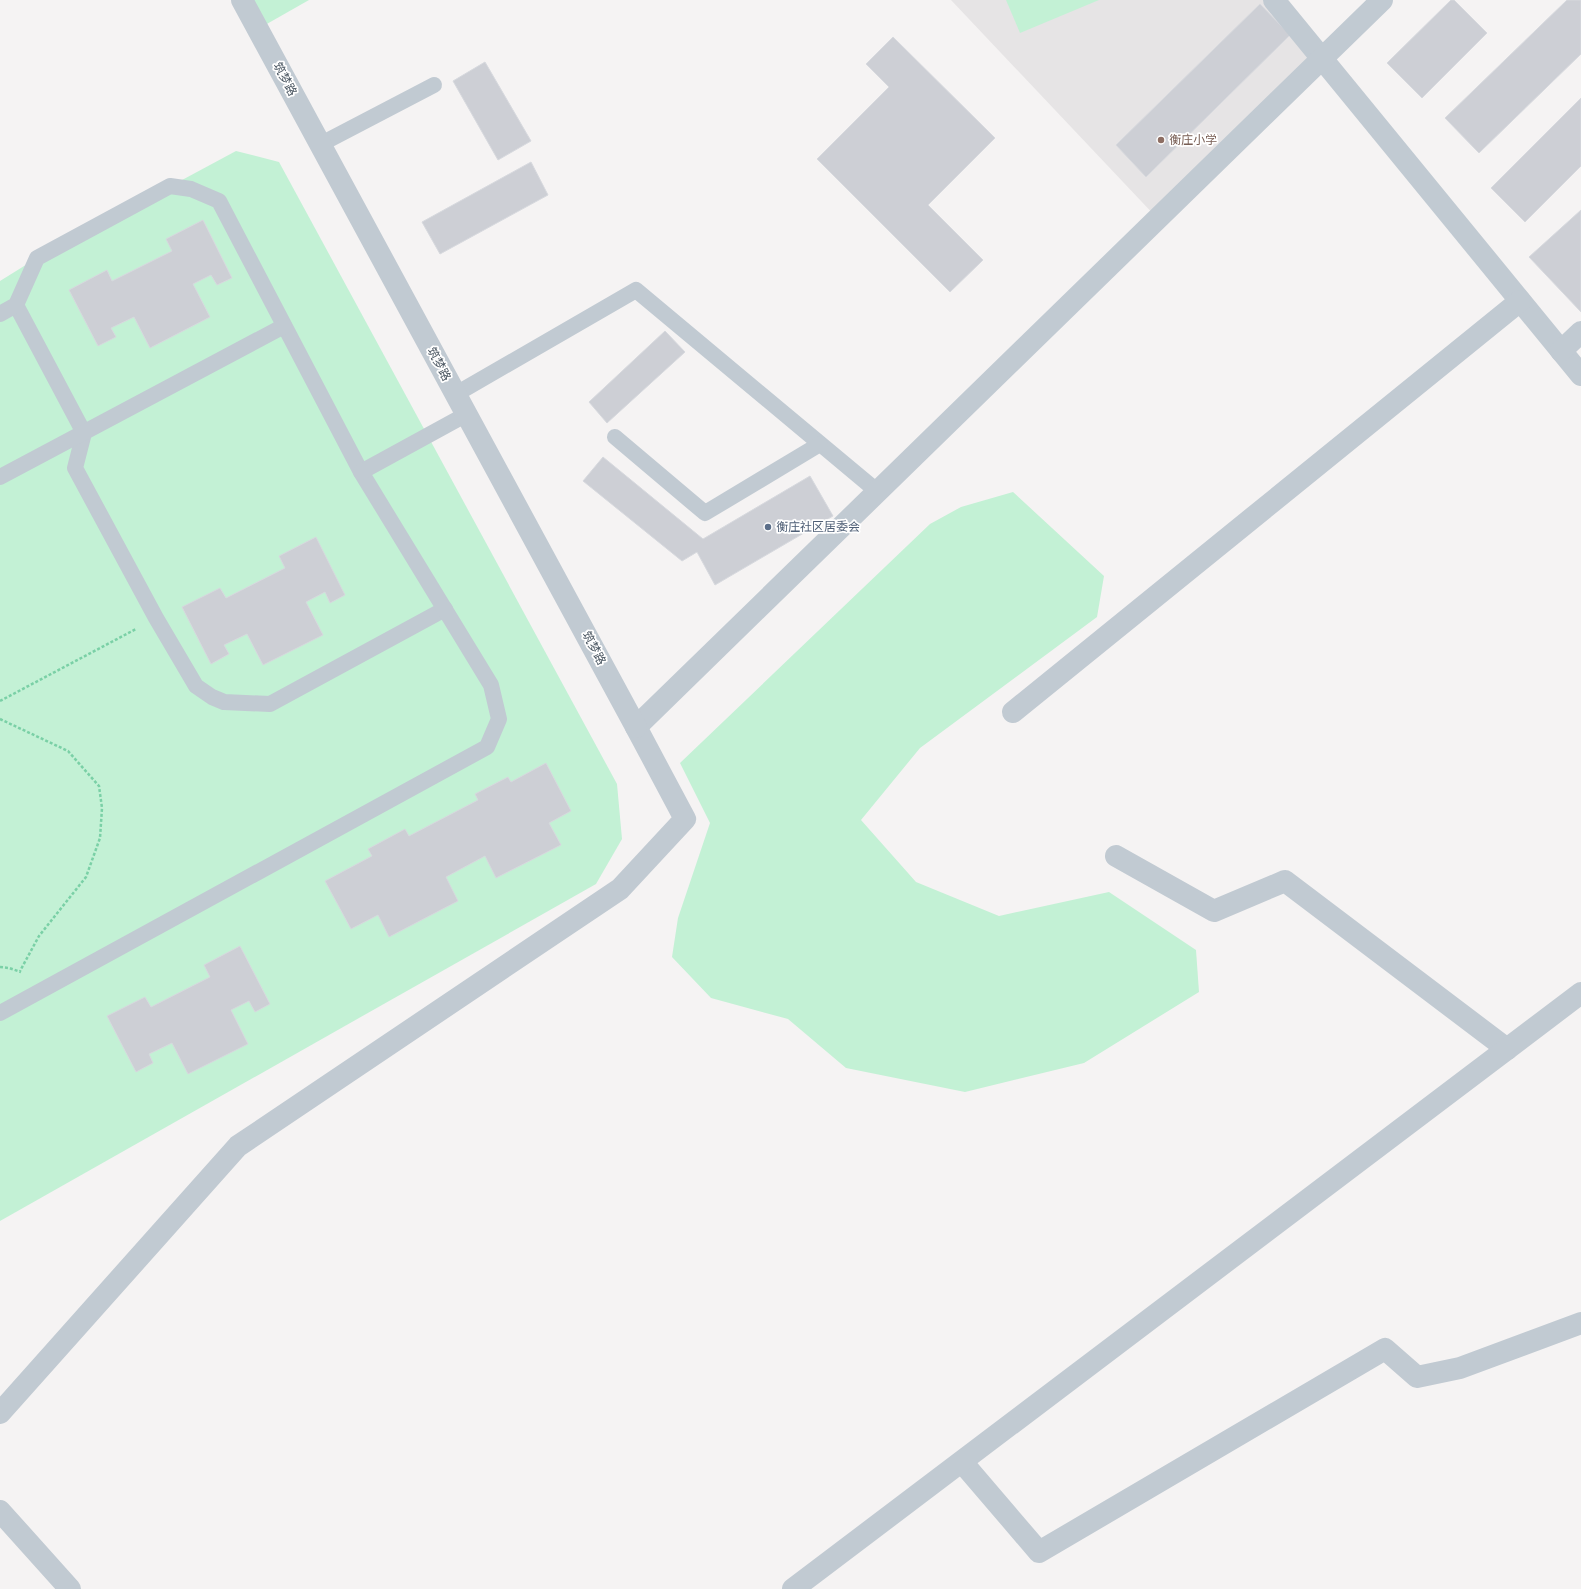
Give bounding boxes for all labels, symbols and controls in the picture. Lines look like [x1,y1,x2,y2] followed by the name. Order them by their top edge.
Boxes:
[269,59,301,99] street label: 筑梦路
[1169,131,1217,148] place label: 衡庄小学
[1156,135,1166,145] marker: 衡庄小学
[423,344,455,384] street label: 筑梦路
[776,518,860,535] place label: 衡庄社区居委会
[763,522,773,532] marker: 衡庄社区居委会
[578,628,610,668] street label: 筑梦路

